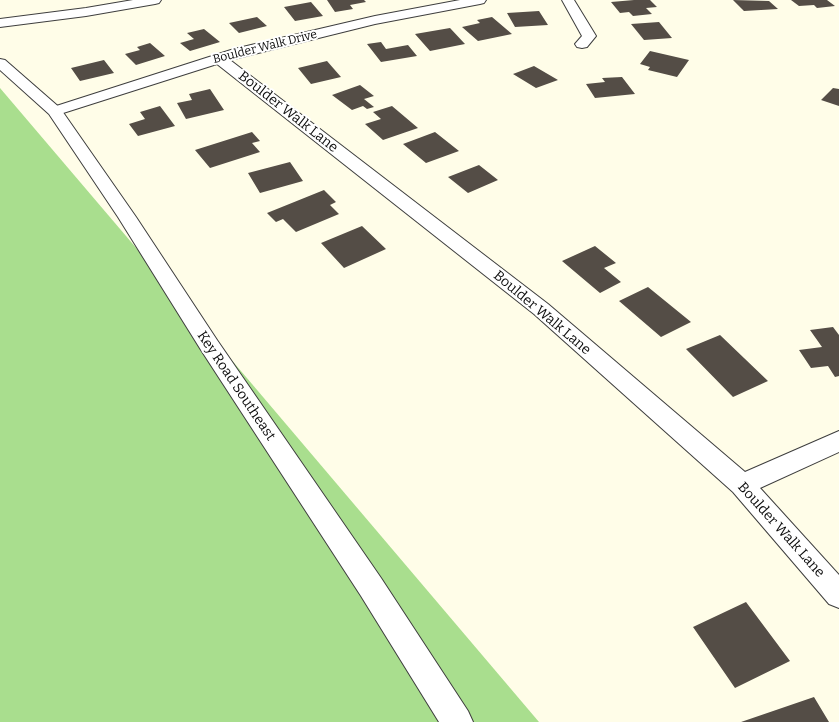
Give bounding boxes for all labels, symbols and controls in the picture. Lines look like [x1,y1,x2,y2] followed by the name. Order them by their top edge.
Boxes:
[211,27,319,67] street label: Boulder Walk Drive
[235,68,341,156] street label: Boulder Walk Lane
[490,267,594,359] street label: Boulder Walk Lane
[193,328,279,444] street label: Key Road Southeast
[734,479,828,581] street label: Boulder Walk Lane

